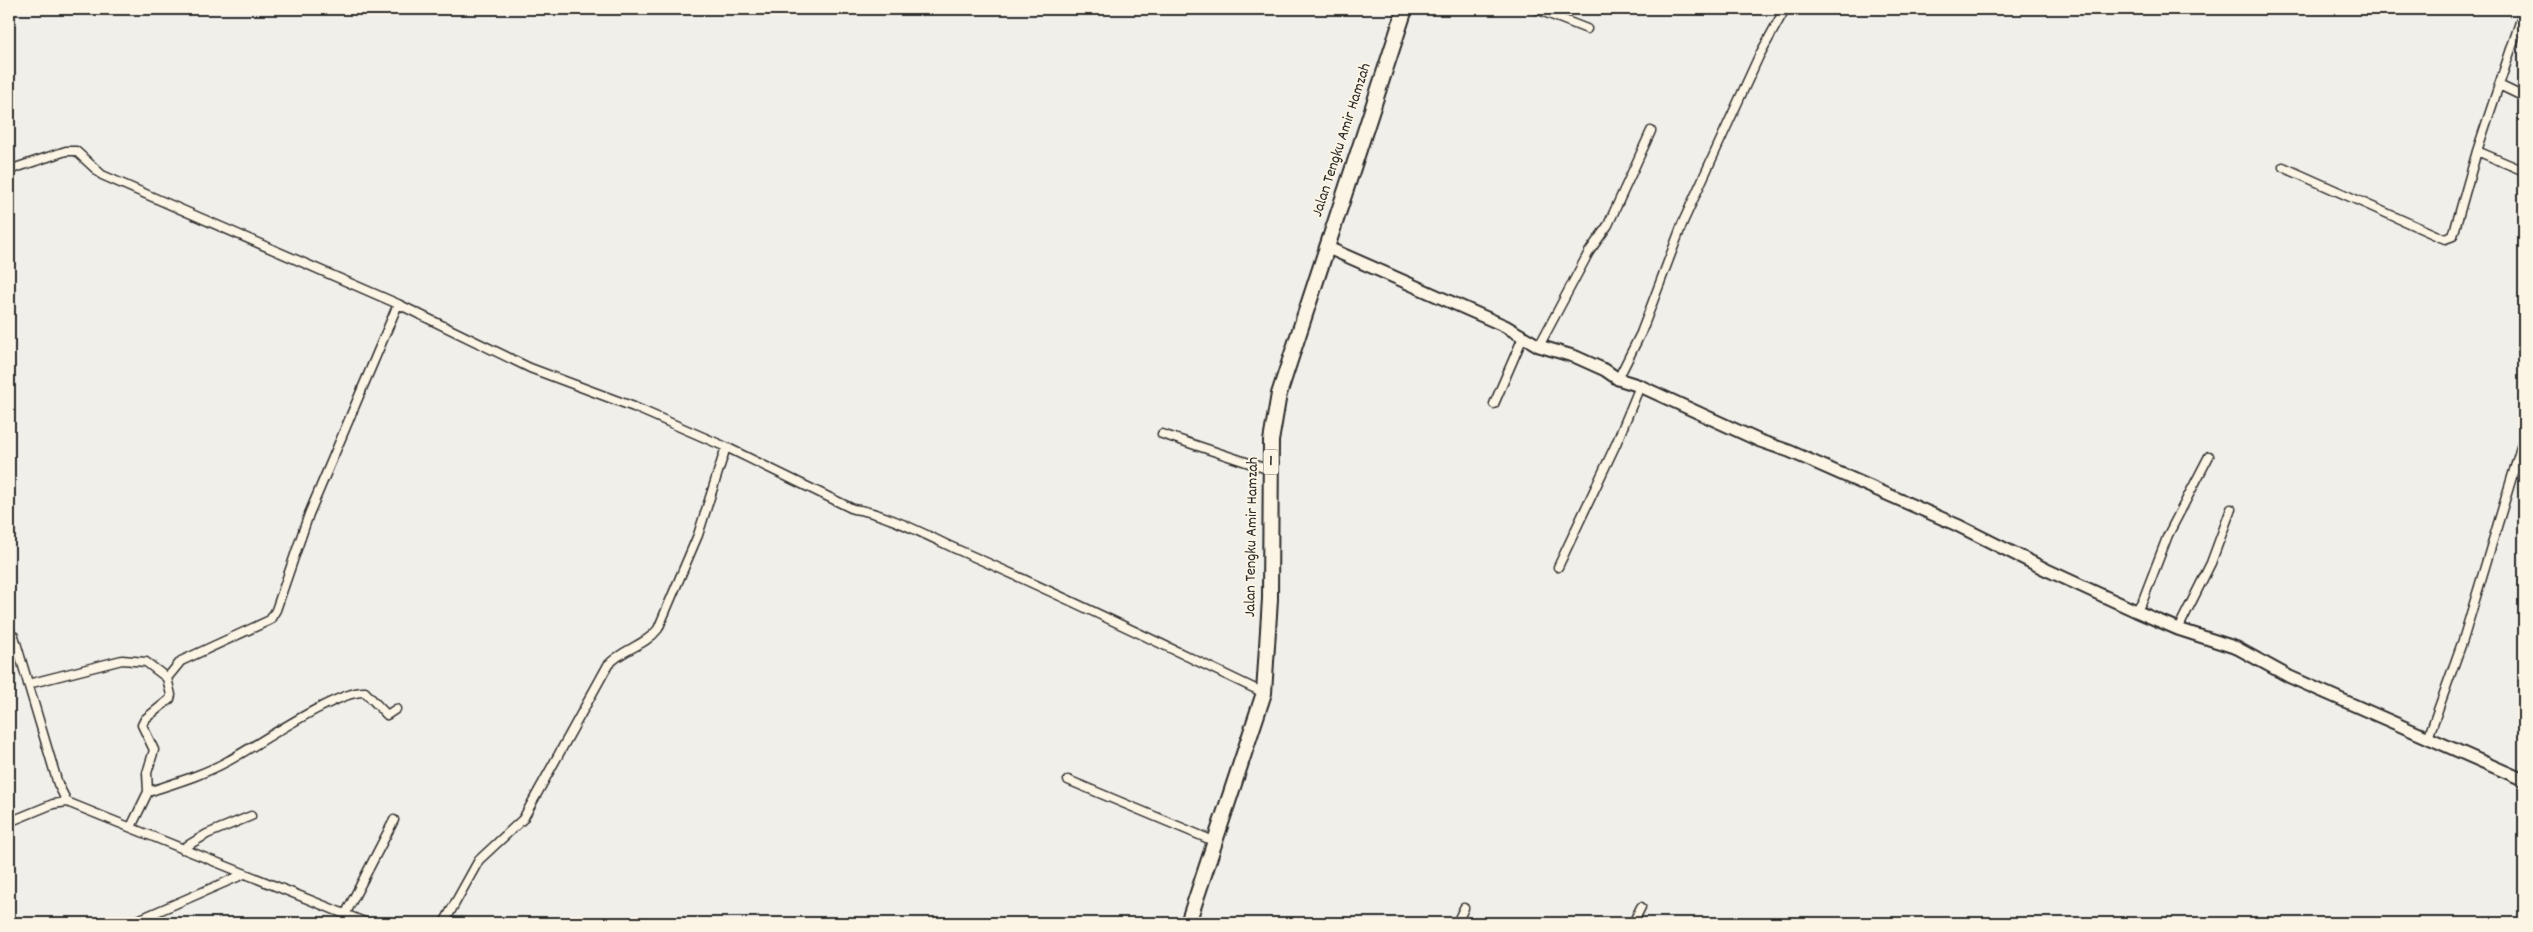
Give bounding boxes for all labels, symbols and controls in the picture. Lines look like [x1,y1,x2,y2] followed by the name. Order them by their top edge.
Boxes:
[1306,60,1378,220] street label: Jalan Tengku Amir Hamzah
[1264,450,1278,474] road number: 1
[1239,457,1265,617] street label: Jalan Tengku Amir Hamzah

